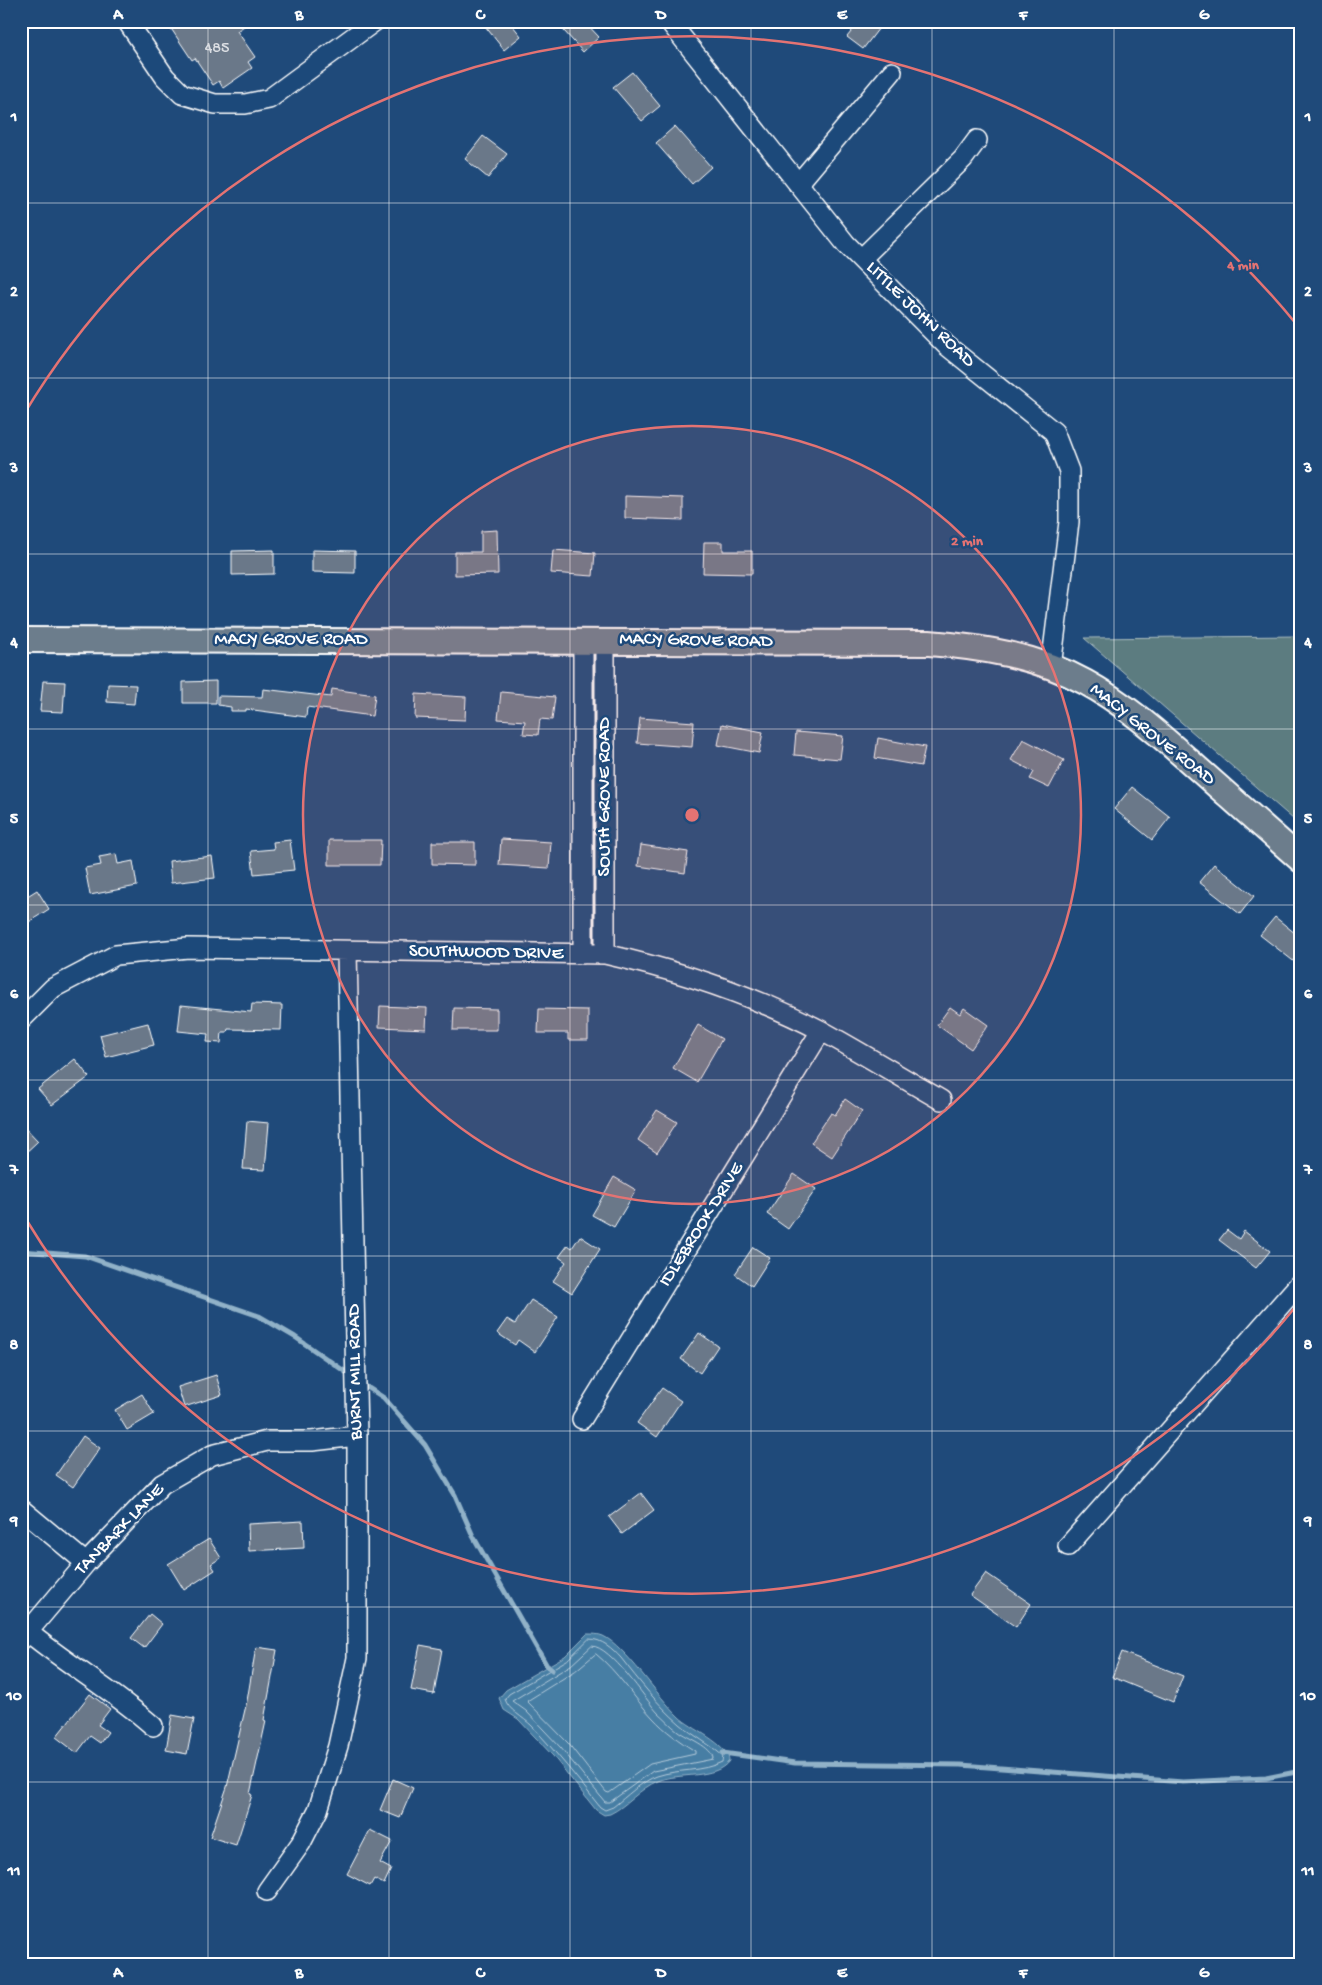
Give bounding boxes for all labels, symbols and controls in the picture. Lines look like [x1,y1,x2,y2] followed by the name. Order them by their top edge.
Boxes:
[112,7,124,26] text: A
[294,7,304,26] text: B
[475,7,486,26] text: C
[654,7,667,26] text: D
[837,7,848,26] text: E
[1018,7,1029,26] text: F
[1199,7,1210,26] text: G
[205,40,229,59] house number: 485
[10,109,17,128] text: 1
[1304,109,1311,128] text: 1
[860,257,980,374] street label: LITTLE JOHN ROAD
[1226,257,1260,275] text: 4 min
[10,284,18,303] text: 2
[1304,284,1312,303] text: 2
[9,460,18,479] text: 3
[1303,460,1312,479] text: 3
[951,533,984,551] text: 2 min
[619,628,773,654] street label: MACY GROVE ROAD
[214,629,368,652] street label: MACY GROVE ROAD
[9,635,18,654] text: 4
[1303,635,1312,654] text: 4
[1085,679,1220,792] street label: MACY GROVE ROAD
[594,717,617,877] street label: SOUTH GROVE ROAD
[683,806,701,824] centre of rings
[10,811,19,830] text: 5
[1304,811,1313,830] text: 5
[409,940,565,966] street label: SOUTHWOOD DRIVE
[10,986,19,1005] text: 6
[1304,986,1313,1005] text: 6
[654,1157,750,1292] street label: IDLEBROOK DRIVE
[9,1162,19,1181] text: 7
[1303,1162,1313,1181] text: 7
[343,1303,369,1441] street label: BURNT MILL ROAD
[10,1337,19,1356] text: 8
[1304,1337,1313,1356] text: 8
[70,1478,170,1582] street label: TANBARK LANE
[9,1513,18,1532] text: 9
[1303,1513,1312,1532] text: 9
[5,1688,22,1707] text: 10
[1299,1688,1316,1707] text: 10
[7,1863,20,1882] text: 11
[1301,1863,1314,1882] text: 11
[112,1965,124,1984] text: A
[294,1965,304,1984] text: B
[475,1965,486,1984] text: C
[654,1965,667,1984] text: D
[837,1965,848,1984] text: E
[1018,1965,1029,1984] text: F
[1199,1965,1210,1984] text: G

